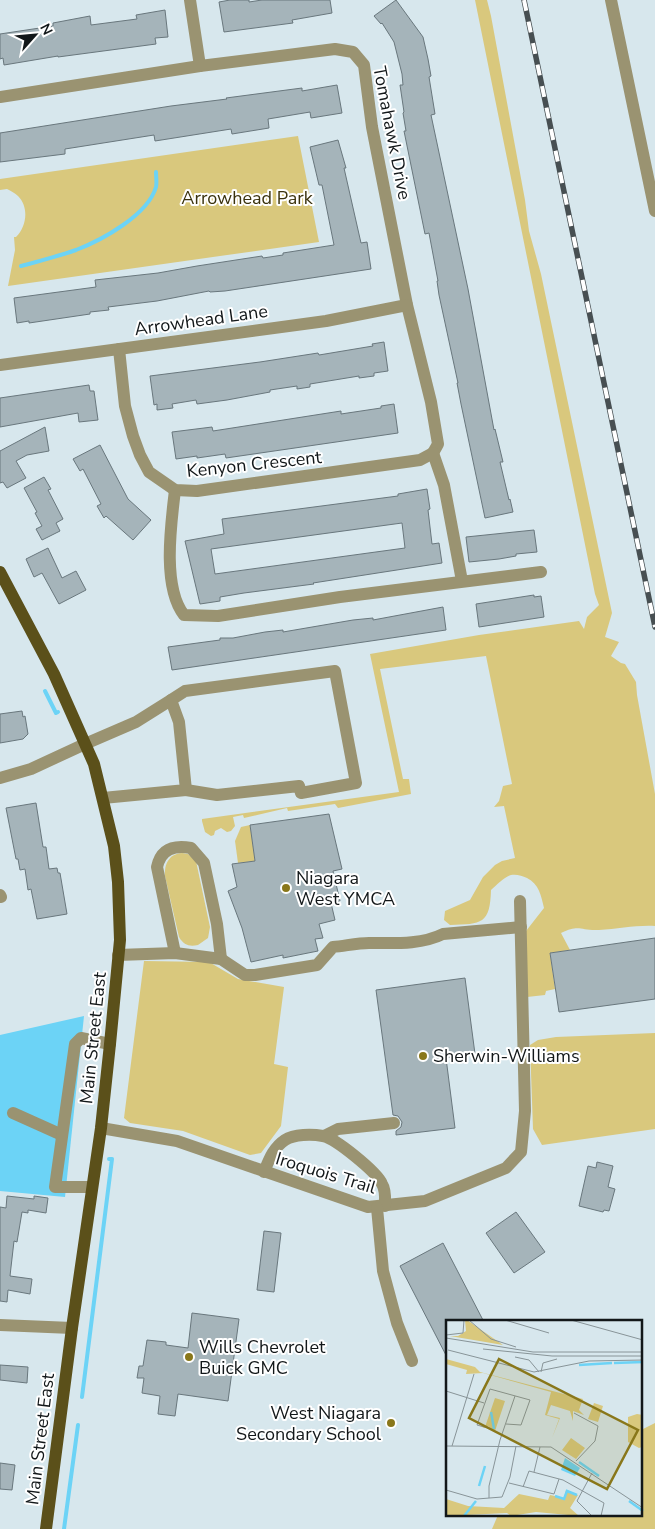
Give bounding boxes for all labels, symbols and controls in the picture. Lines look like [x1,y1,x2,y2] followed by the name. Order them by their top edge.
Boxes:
[10,10,60,60] north arrow
[35,20,57,38] text: N
[367,64,417,202] street label: Tomahawk Drive
[181,186,314,210] park label: Arrowhead Park
[133,299,269,341] street label: Arrowhead Lane
[185,445,323,483] street label: Kenyon Crescent
[296,866,395,911] place label: Niagara West YMCA
[280,882,292,894] marker: Niagara West YMCA
[74,970,112,1105] street label: Main Street East
[433,1044,580,1068] place label: Sherwin-Williams
[417,1050,429,1062] marker: Sherwin-Williams
[273,1146,380,1200] street label: Iroquois Trail
[446,1320,642,1516] inset map
[199,1335,326,1380] place label: Wills Chevrolet Buick GMC
[183,1351,195,1363] marker: Wills Chevrolet Buick GMC
[20,1371,60,1506] street label: Main Street East
[236,1401,382,1446] place label: West Niagara Secondary School
[385,1417,397,1429] marker: West Niagara Secondary School

